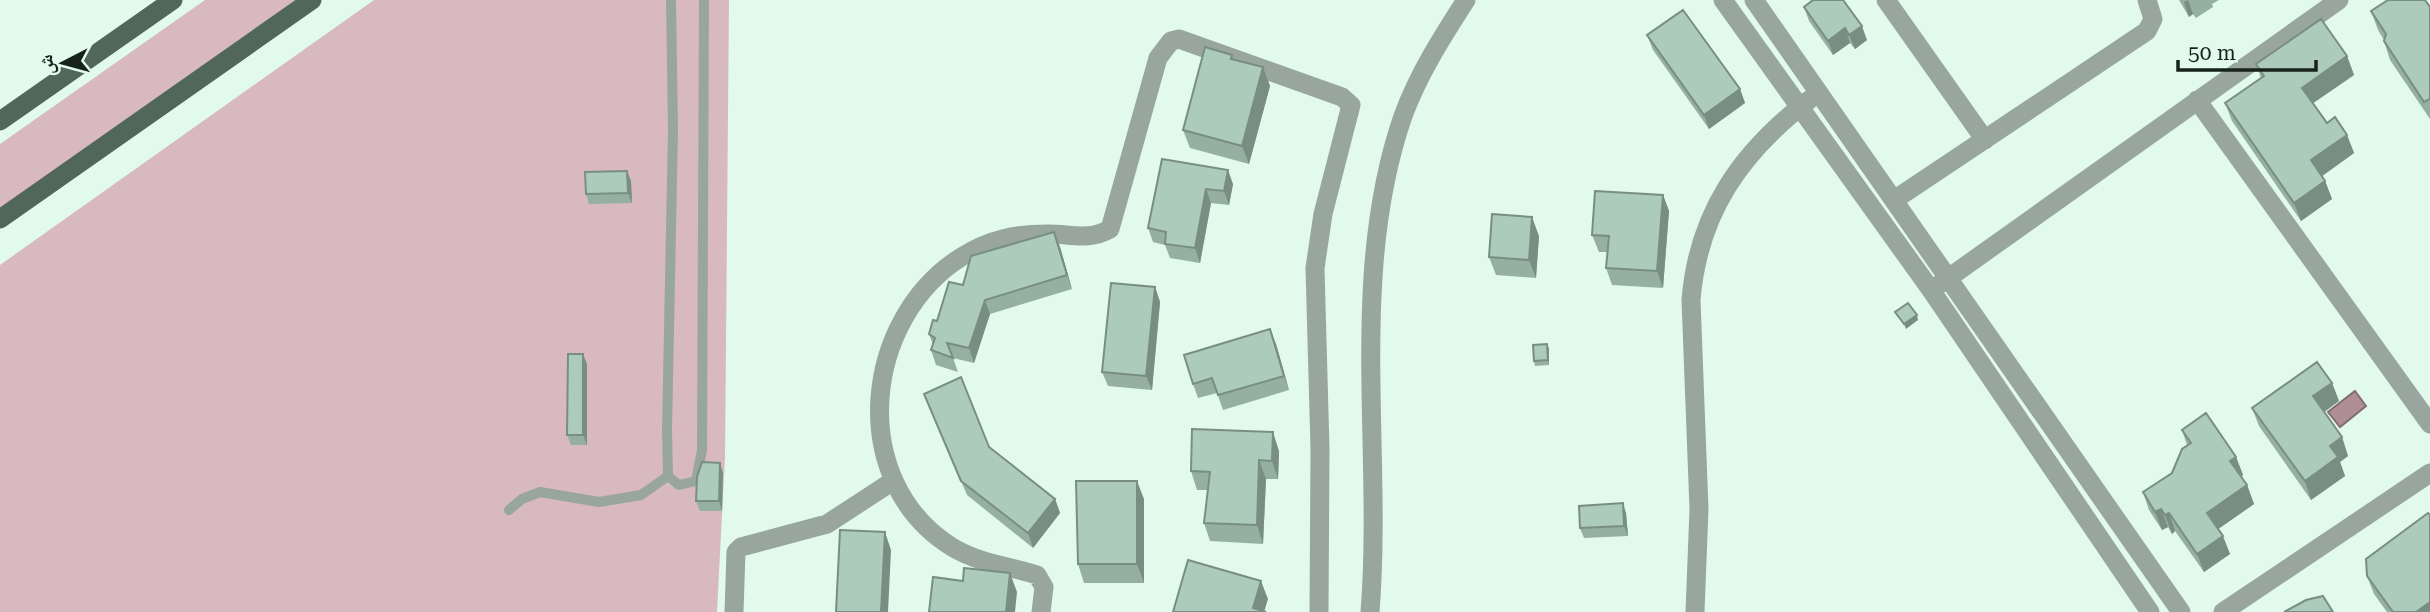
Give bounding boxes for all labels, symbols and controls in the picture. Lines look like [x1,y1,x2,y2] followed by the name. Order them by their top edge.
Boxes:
[28,28,98,98] north arrow
[2178,28,2316,72] scale bar
[2188,41,2236,65] text: 50 m
[34,53,59,76] text: ش

